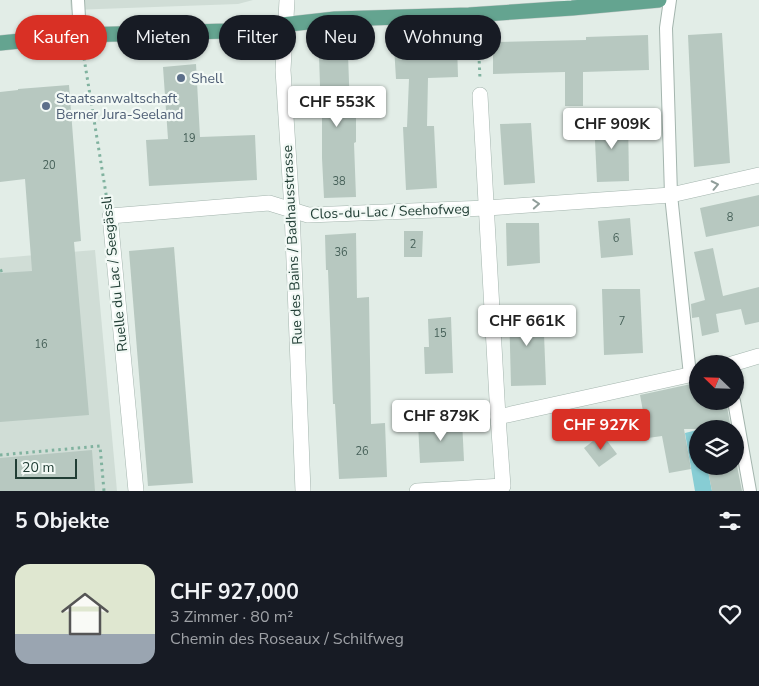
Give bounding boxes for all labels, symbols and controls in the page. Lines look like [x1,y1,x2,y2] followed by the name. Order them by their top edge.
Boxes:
[15,15,107,60] chip: Kaufen
[117,15,209,60] chip: Mieten
[219,15,296,60] chip: Filter
[306,15,375,60] chip: Neu
[385,15,501,60] chip: Wohnung
[191,69,224,88] place label: Shell
[175,72,187,84] marker: Shell
[285,86,389,128] pin: CHF 553K
[56,89,184,124] place label: Staatsanwaltschaft Berner Jura-Seeland
[299,91,375,113] text: CHF 553K
[40,100,52,112] marker: Staatsanwaltschaft Berner Jura-Seeland
[560,108,664,150] pin: CHF 909K
[574,113,650,135] text: CHF 909K
[182,131,196,146] house number: 19
[278,145,307,345] street label: Rue des Bains / Badhausstrasse
[42,158,56,173] house number: 20
[332,174,346,189] house number: 38
[710,180,719,191] one-way arrow
[97,195,132,353] street label: Ruelle du Lac / Seegässli
[310,199,470,224] street label: Clos-du-Lac / Seehofweg
[532,199,540,210] one-way arrow
[727,210,734,225] house number: 8
[613,231,620,246] house number: 6
[410,237,416,252] house number: 2
[334,245,348,260] house number: 36
[475,304,579,347] pin: CHF 661K
[489,310,565,332] text: CHF 661K
[619,314,625,329] house number: 7
[433,326,447,341] house number: 15
[34,337,48,352] house number: 16
[689,355,744,410] north arrow
[689,355,744,475] map controls
[389,400,493,442] pin: CHF 879K
[403,405,479,427] text: CHF 879K
[549,408,653,451] pin: CHF 927K
[563,414,639,436] text: CHF 927K
[689,420,744,475] button: layers
[355,444,369,459] house number: 26
[15,456,78,479] scale bar
[22,458,54,477] text: 20 m
[15,507,109,535] text: 5 Objekte
[716,507,744,535] icon: filters
[170,578,299,606] text: CHF 927,000
[55,584,115,644] icon: home
[716,600,744,628] icon: heart
[170,606,293,628] text: 3 Zimmer · 80 m²
[170,628,404,650] text: Chemin des Roseaux / Schilfweg

